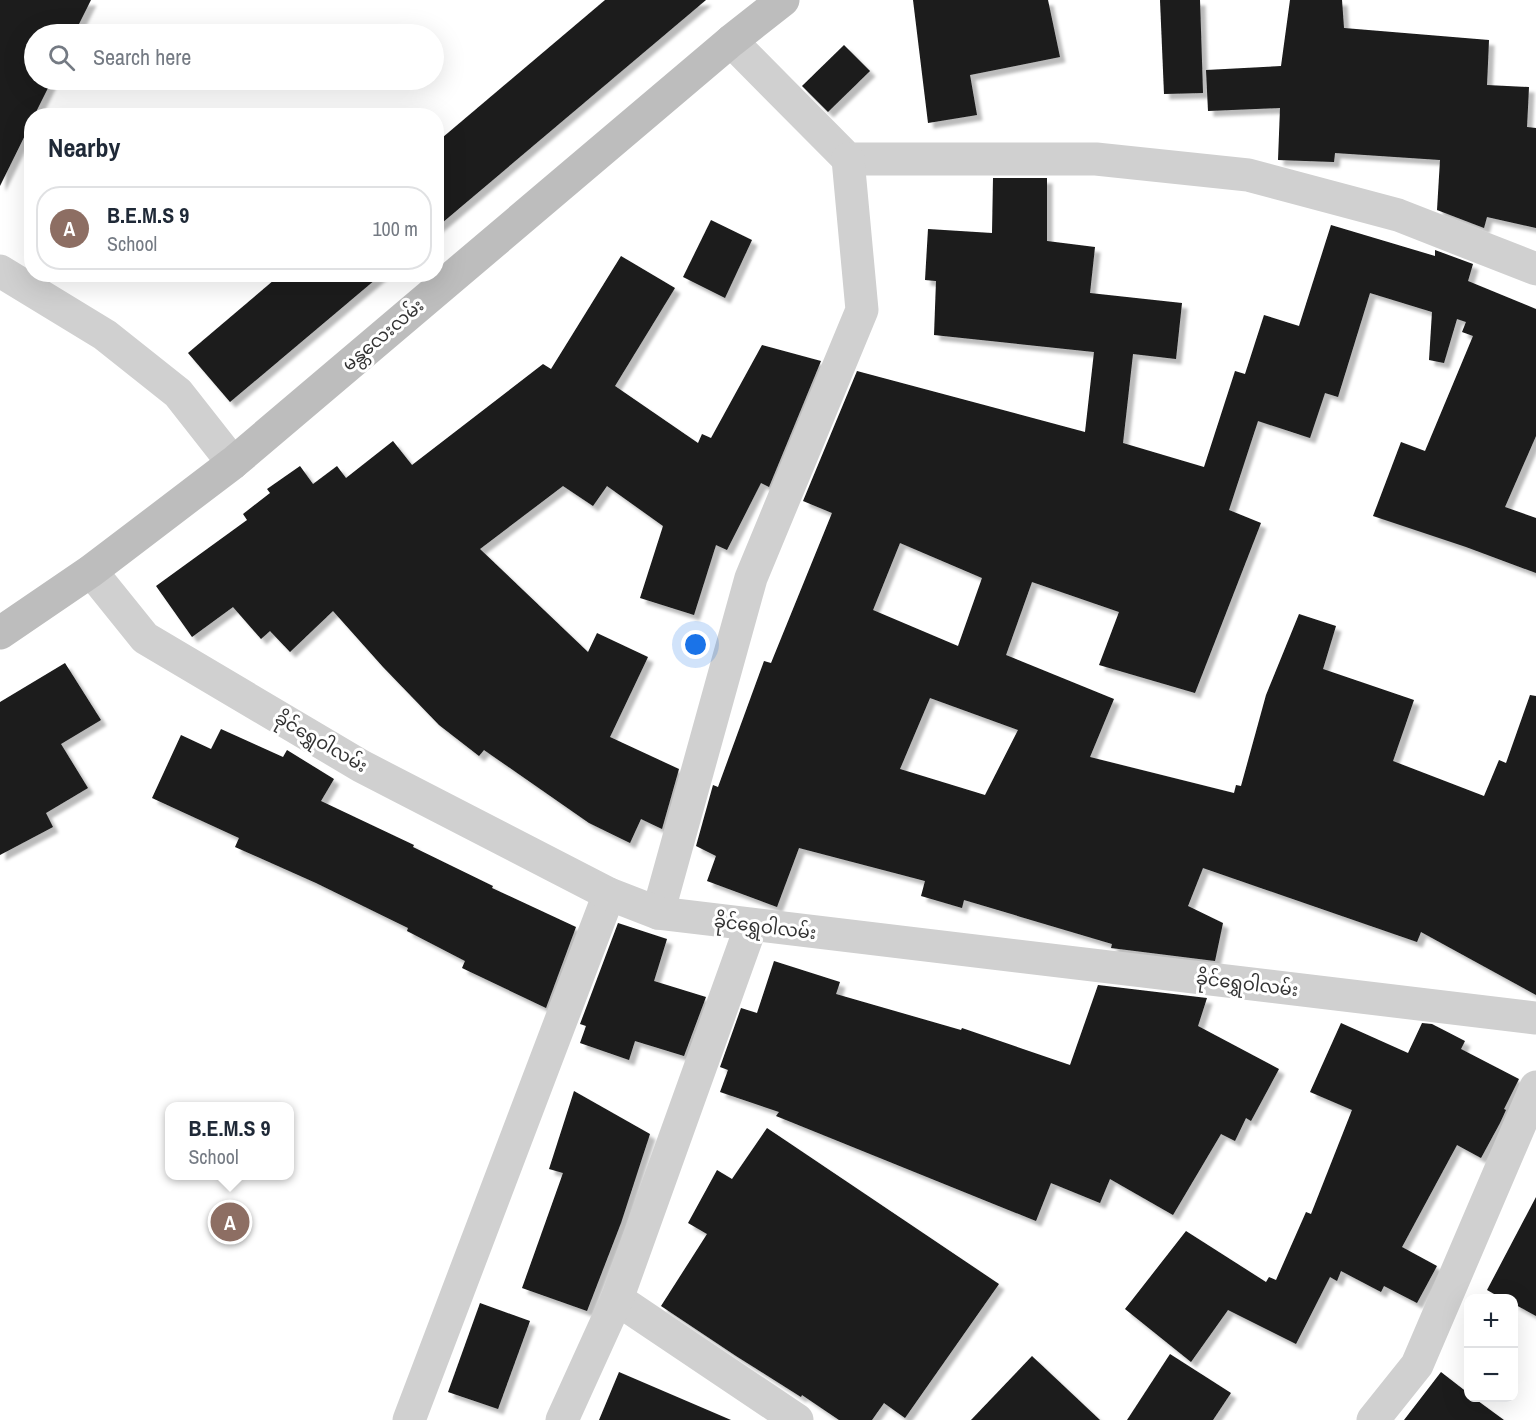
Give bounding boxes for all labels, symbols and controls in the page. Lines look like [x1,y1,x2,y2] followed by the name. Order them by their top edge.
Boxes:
[24,24,444,90] search box
[45,41,78,74] icon: search
[93,42,191,72] text: Search here
[48,130,120,165] text: Nearby
[107,200,189,230] text: B.E.M.S 9
[64,215,75,242] text: A
[372,215,418,242] text: 100 m
[107,230,157,257] text: School
[336,293,431,379] street label: မန္တလေးလမ်း
[681,630,710,659] your location
[269,704,373,781] street label: ခိုင်ရွှေဝါလမ်း
[712,907,818,948] street label: ခိုင်ရွှေဝါလမ်း
[1194,964,1300,1005] street label: ခိုင်ရွှေဝါလမ်း
[165,1102,294,1180] popup
[188,1113,271,1143] text: B.E.M.S 9
[188,1143,239,1170] text: School
[210,1200,250,1244] pin: A
[1464,1294,1518,1402] map controls
[1464,1294,1518,1348] button: +
[1464,1348,1518,1402] button: −

